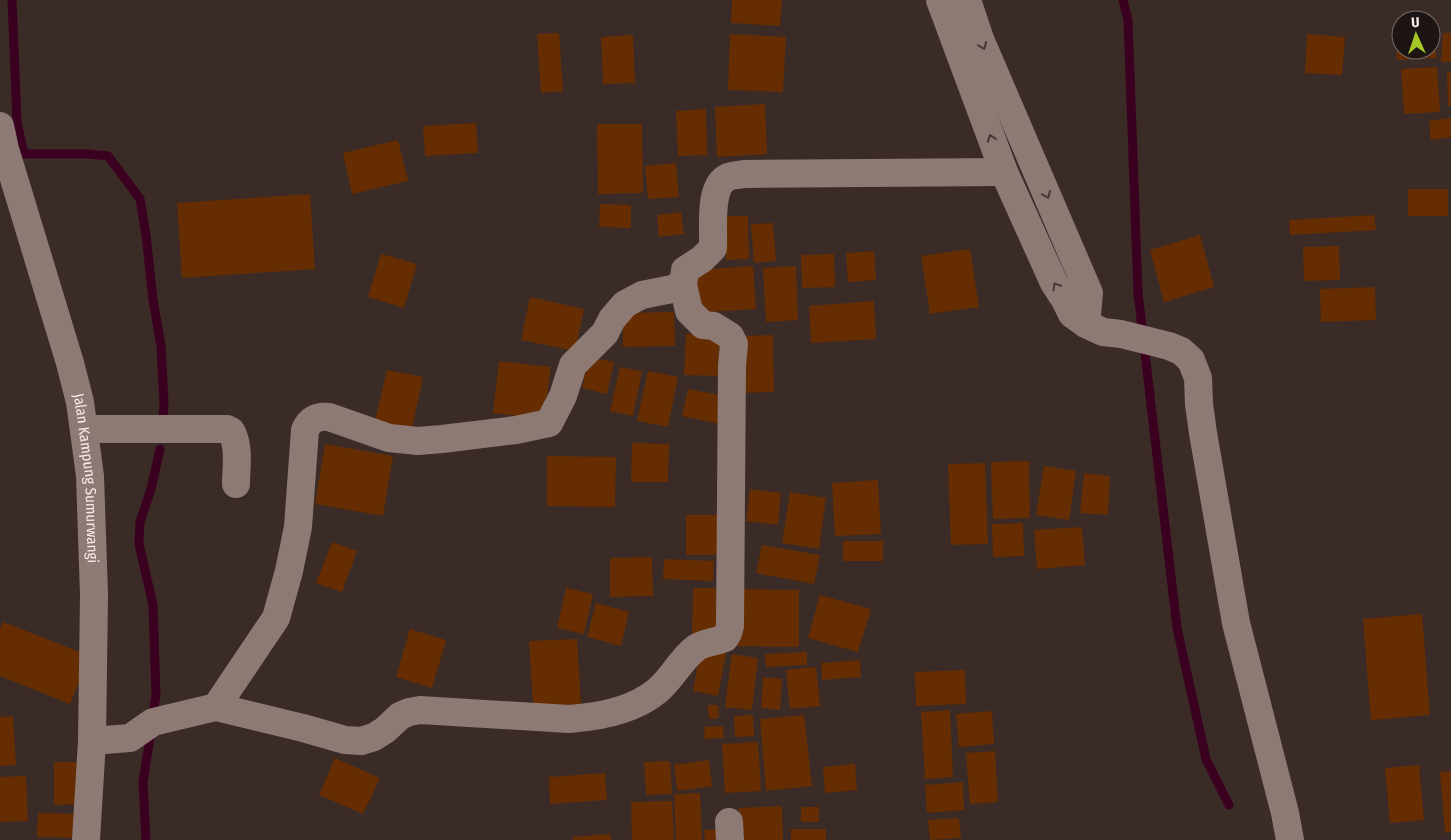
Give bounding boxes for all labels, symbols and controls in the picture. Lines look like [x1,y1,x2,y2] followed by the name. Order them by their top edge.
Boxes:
[1391,10,1441,60] north arrow
[1411,14,1420,31] text: U
[976,41,987,50] one-way arrow
[987,134,997,143] one-way arrow
[1041,190,1052,199] one-way arrow
[1053,283,1063,292] one-way arrow
[69,391,102,564] street label: Jalan Kampung Sumurwangi

